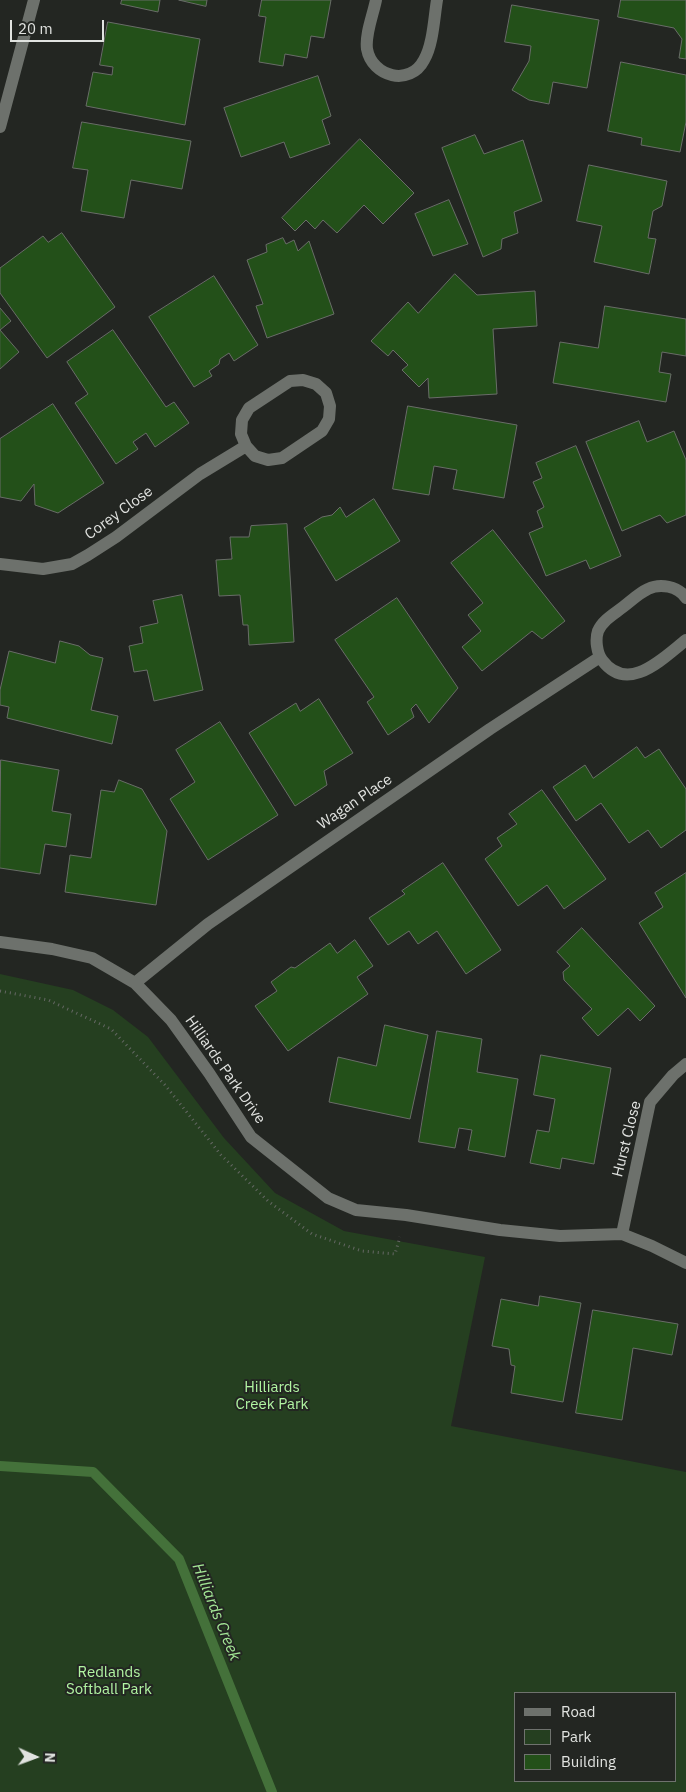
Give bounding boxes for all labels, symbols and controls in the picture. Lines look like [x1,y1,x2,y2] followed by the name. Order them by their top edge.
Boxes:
[12,10,106,42] scale bar
[18,19,53,38] text: 20 m
[81,482,157,544] street label: Corey Close
[314,770,396,834] street label: Wagan Place
[181,1012,269,1128] street label: Hilliards Park Drive
[609,1099,645,1179] street label: Hurst Close
[235,1379,309,1414] park label: Hilliards Creek Park
[188,1560,244,1664] water label: Hilliards Creek
[66,1664,152,1699] park label: Redlands Softball Park
[514,1692,676,1782] legend
[561,1702,596,1721] text: Road
[561,1727,591,1746] text: Park
[10,1732,60,1782] north arrow
[41,1752,59,1763] text: N
[561,1752,616,1771] text: Building

